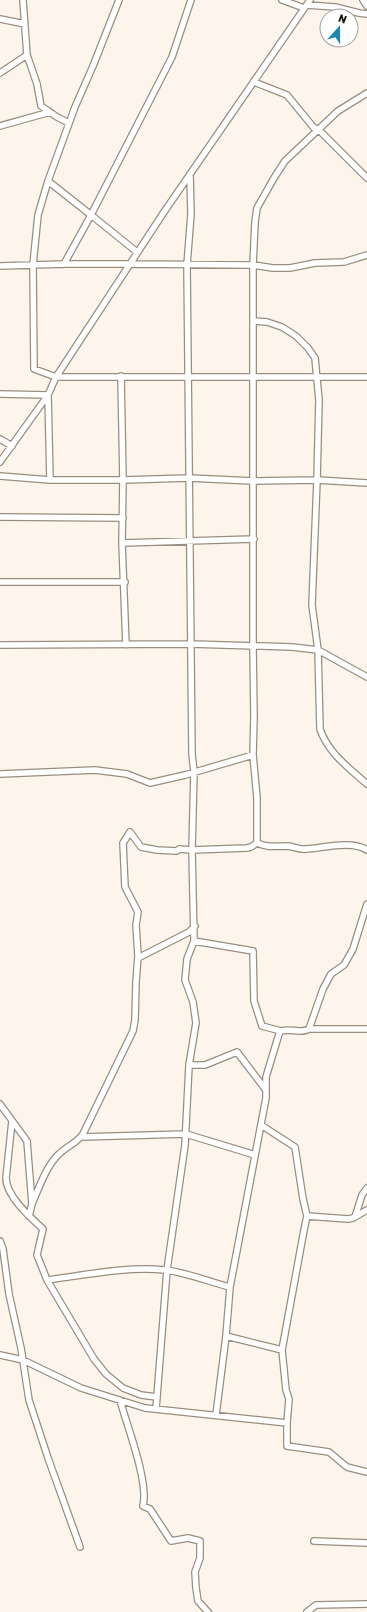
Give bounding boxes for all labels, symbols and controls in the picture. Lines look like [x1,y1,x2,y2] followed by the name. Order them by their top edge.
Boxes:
[319,8,359,48] north arrow
[336,12,349,27] text: N

